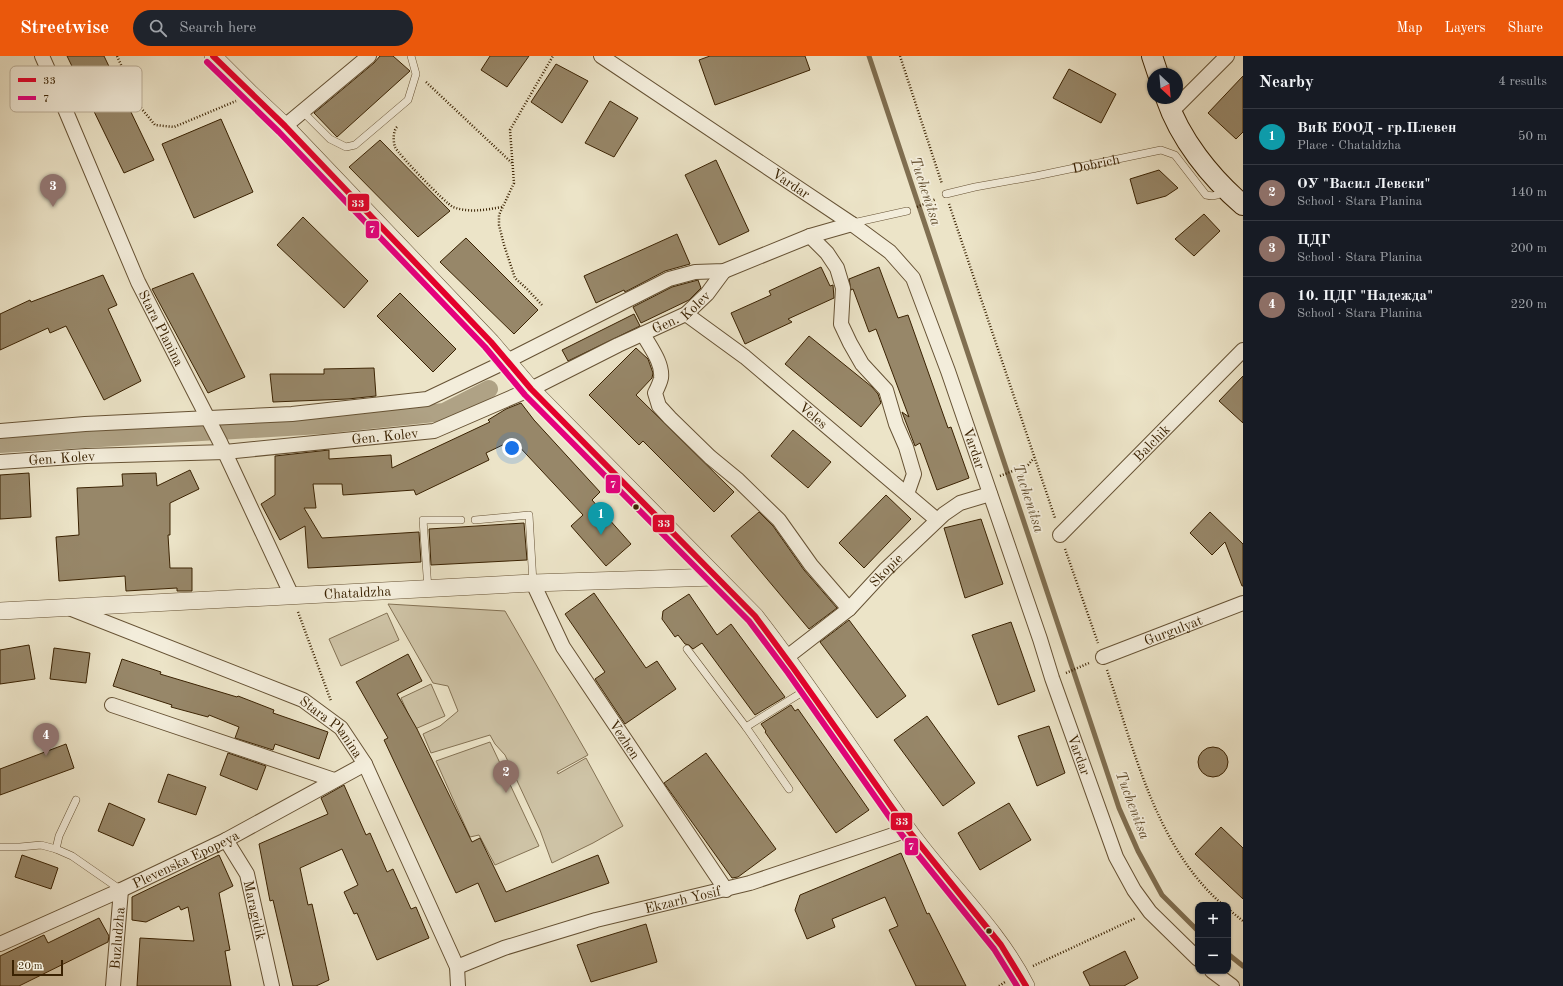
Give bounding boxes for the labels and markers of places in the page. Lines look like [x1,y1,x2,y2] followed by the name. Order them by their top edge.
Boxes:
[40,174,66,207] pin: 3
[588,502,614,535] pin: 1
[631,502,641,512] unlabelled marker
[33,723,59,756] pin: 4
[493,760,519,793] pin: 2
[984,926,994,936] unlabelled marker

